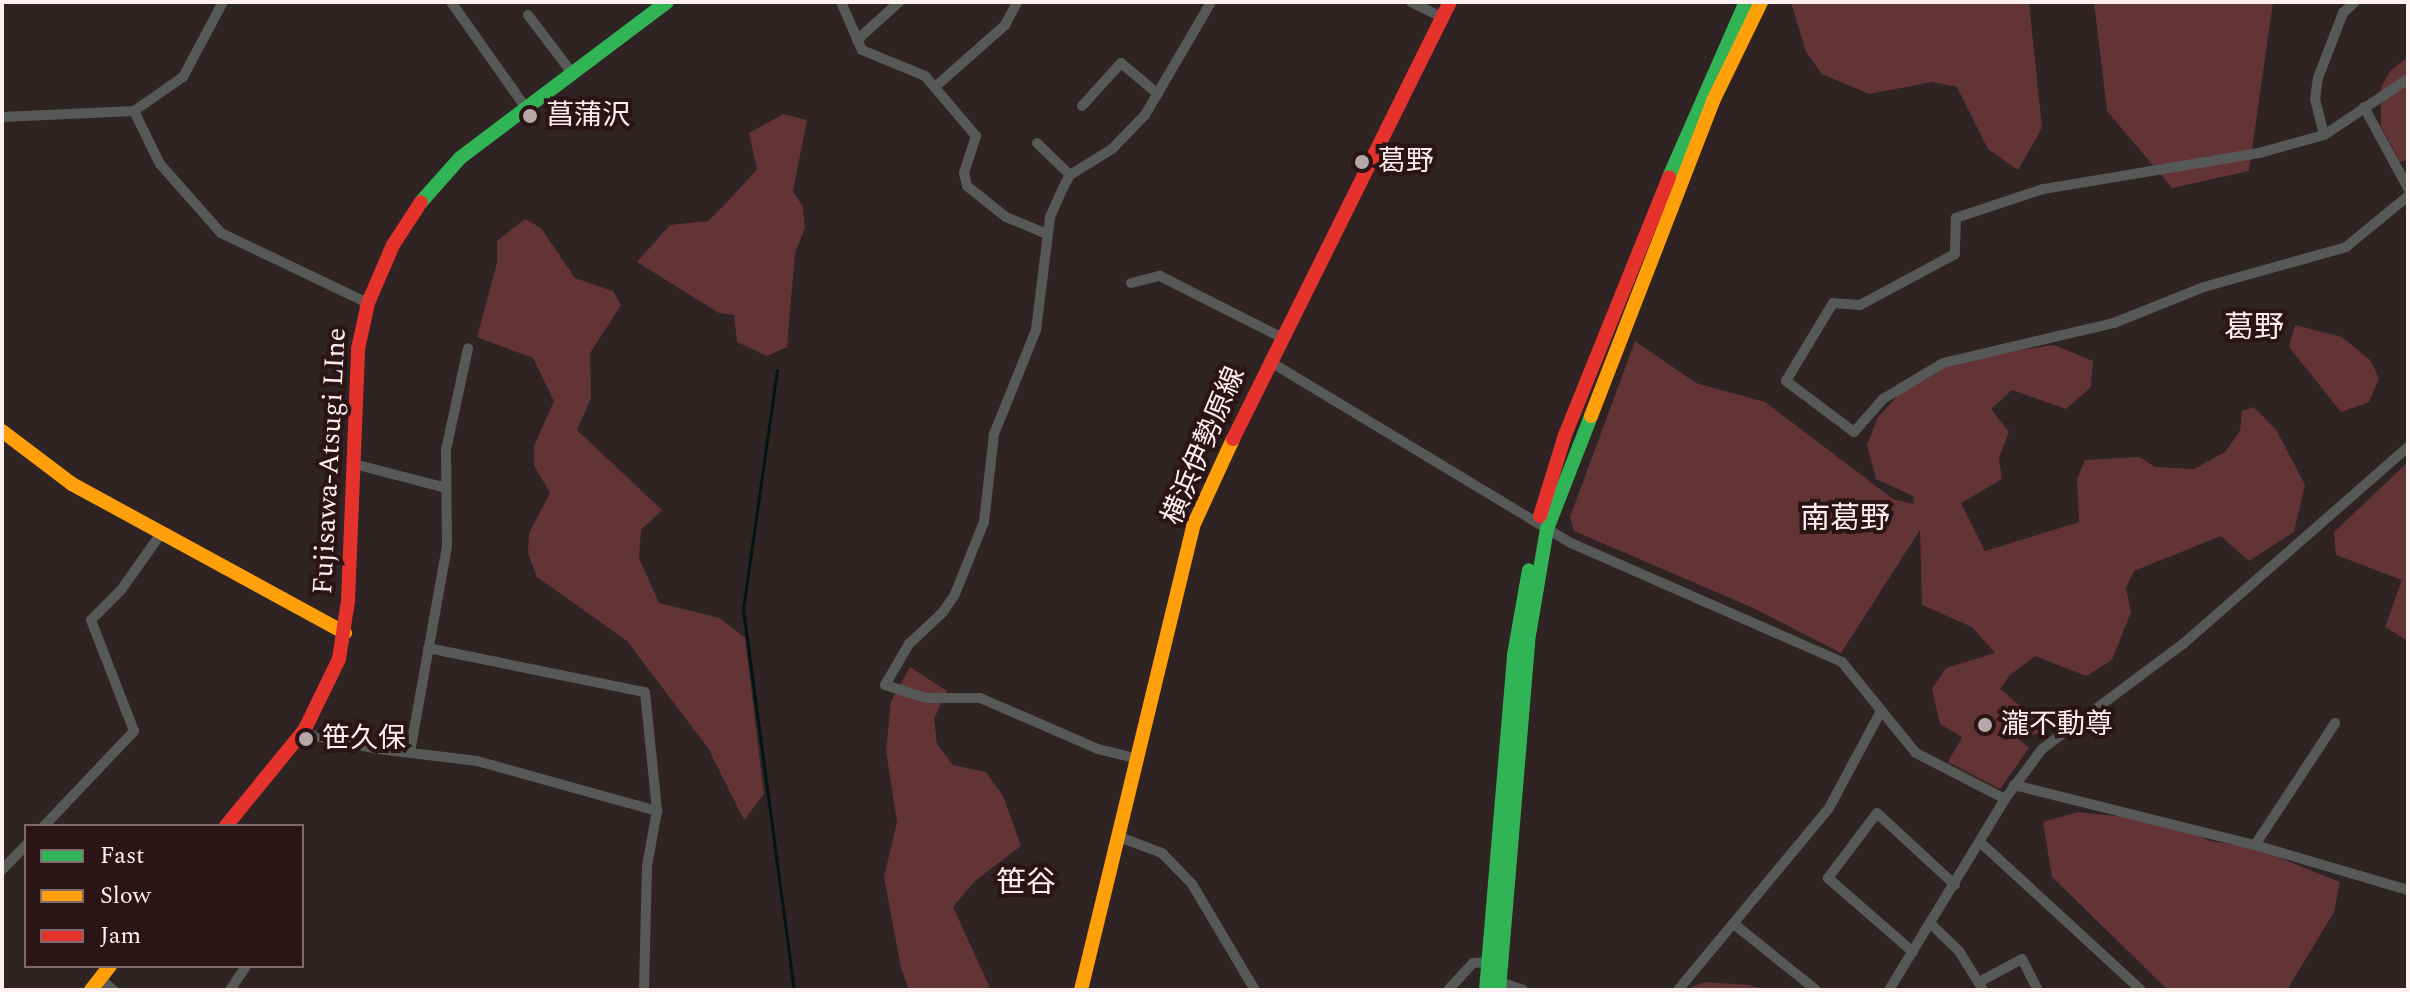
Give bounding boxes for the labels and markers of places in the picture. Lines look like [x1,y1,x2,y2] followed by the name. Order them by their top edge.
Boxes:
[546,99,630,133] place label: 菖蒲沢
[521,107,539,125] marker: 菖蒲沢
[1378,145,1434,179] place label: 葛野
[1353,153,1371,171] marker: 葛野
[2001,708,2113,742] place label: 瀧不動尊
[1976,716,1994,734] marker: 瀧不動尊
[322,722,406,756] place label: 笹久保
[297,730,315,748] marker: 笹久保

